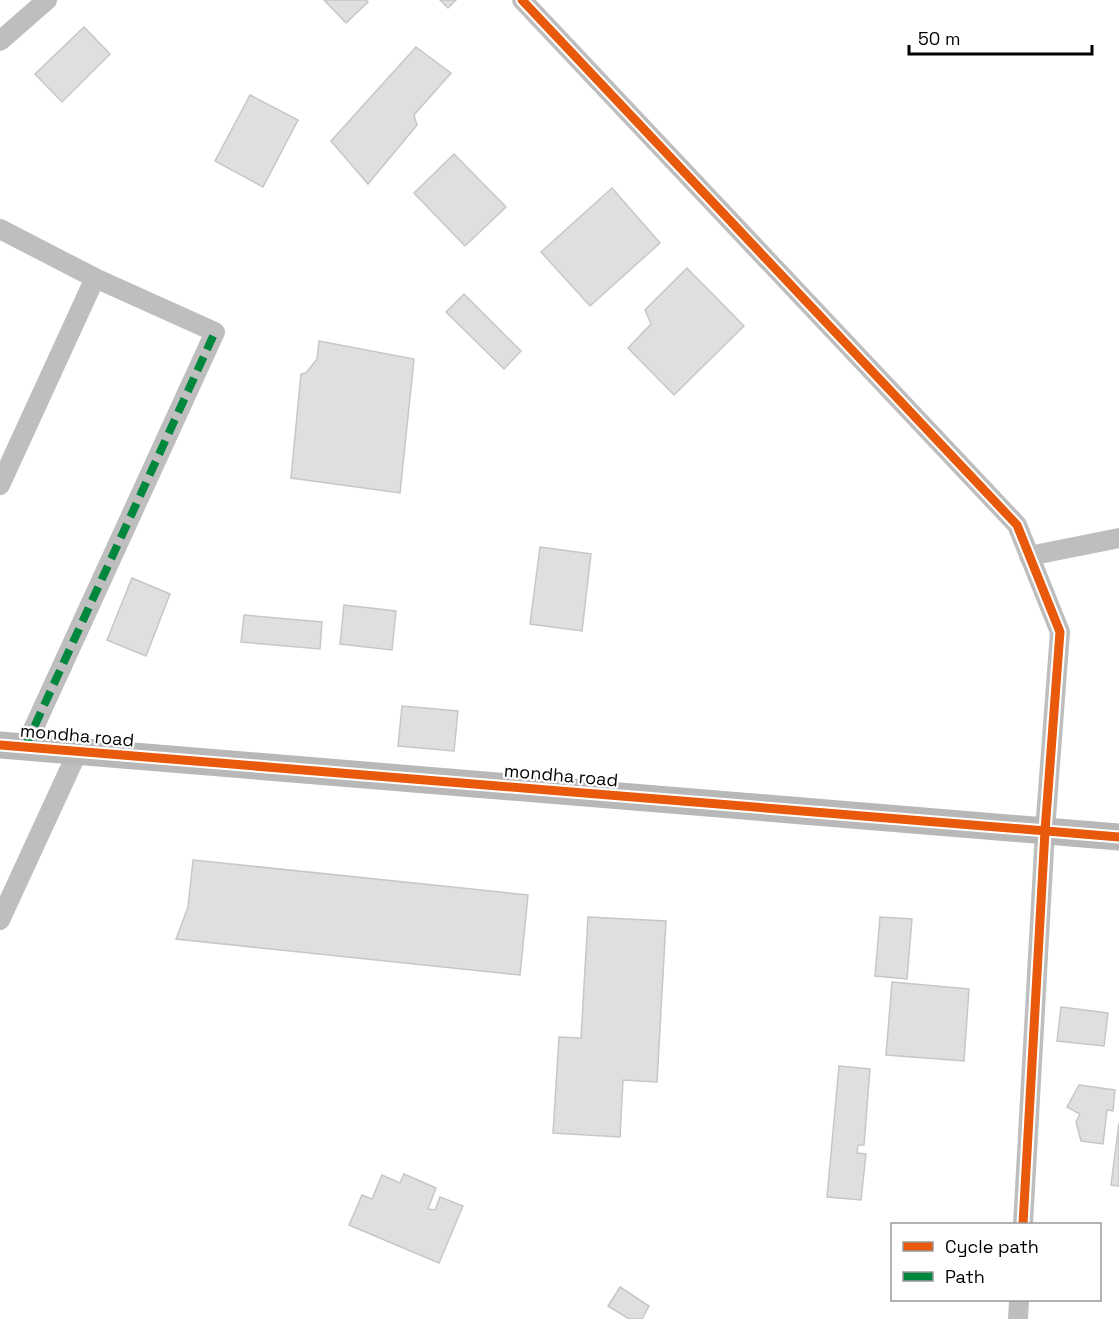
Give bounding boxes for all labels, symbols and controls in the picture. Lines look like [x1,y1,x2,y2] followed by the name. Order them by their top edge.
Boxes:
[909,18,1092,56] scale bar
[918,27,960,50] text: 50 m
[19,719,135,751] street label: mondha road
[503,759,619,791] street label: mondha road
[891,1223,1101,1301] legend
[945,1235,1039,1258] text: Cycle path
[945,1265,985,1288] text: Path

